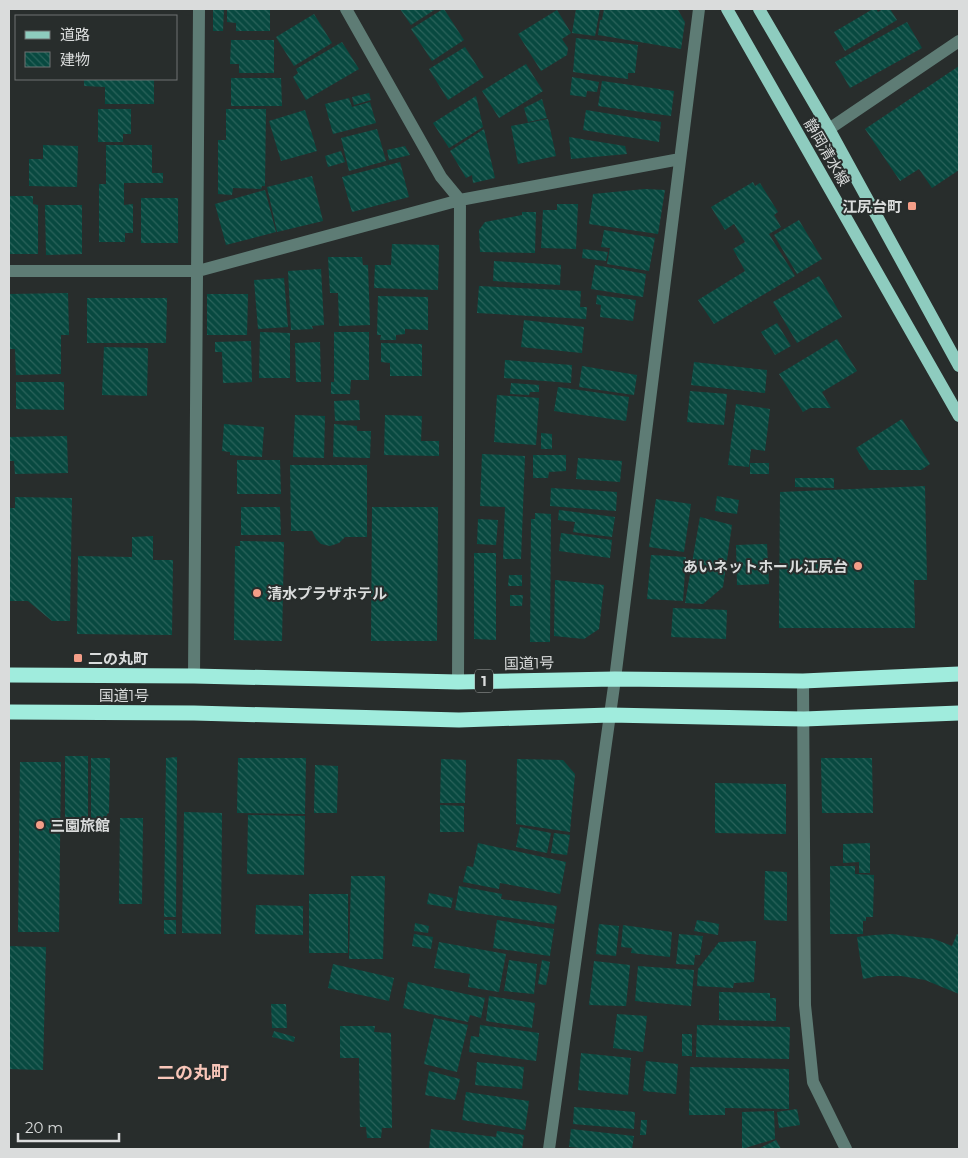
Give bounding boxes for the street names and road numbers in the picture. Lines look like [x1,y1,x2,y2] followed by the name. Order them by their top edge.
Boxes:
[800,115,854,189] street label: 静岡清水線
[504,653,554,673] street label: 国道1号
[475,669,493,692] road number: 1
[99,686,149,705] street label: 国道1号

